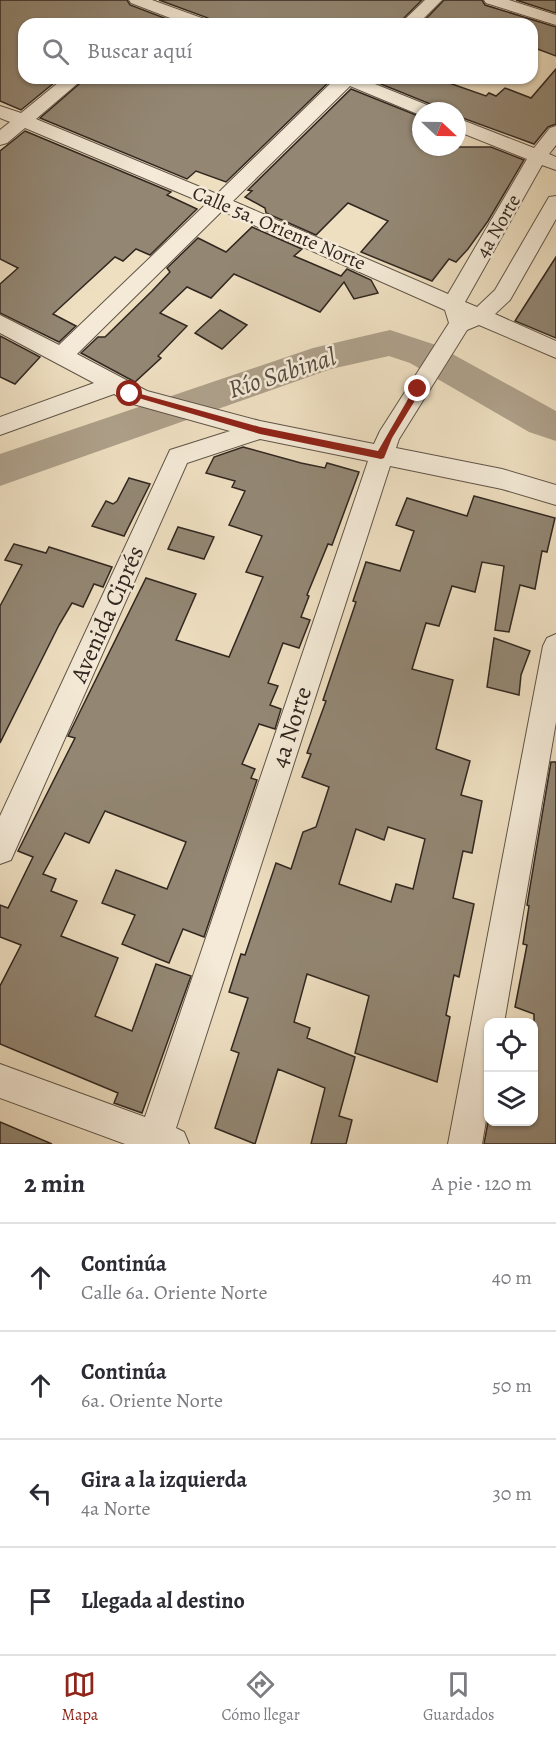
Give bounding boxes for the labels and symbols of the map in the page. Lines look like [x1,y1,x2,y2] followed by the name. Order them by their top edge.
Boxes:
[412,102,466,156] north arrow
[188,179,370,277] street label: Calle 5a. Oriente Norte
[469,189,527,263] street label: 4a Norte
[224,339,341,407] water label: Río Sabinal
[404,375,430,401] route end
[116,380,142,406] route start
[62,540,151,688] street label: Avenida Ciprés
[263,682,319,772] street label: 4a Norte

